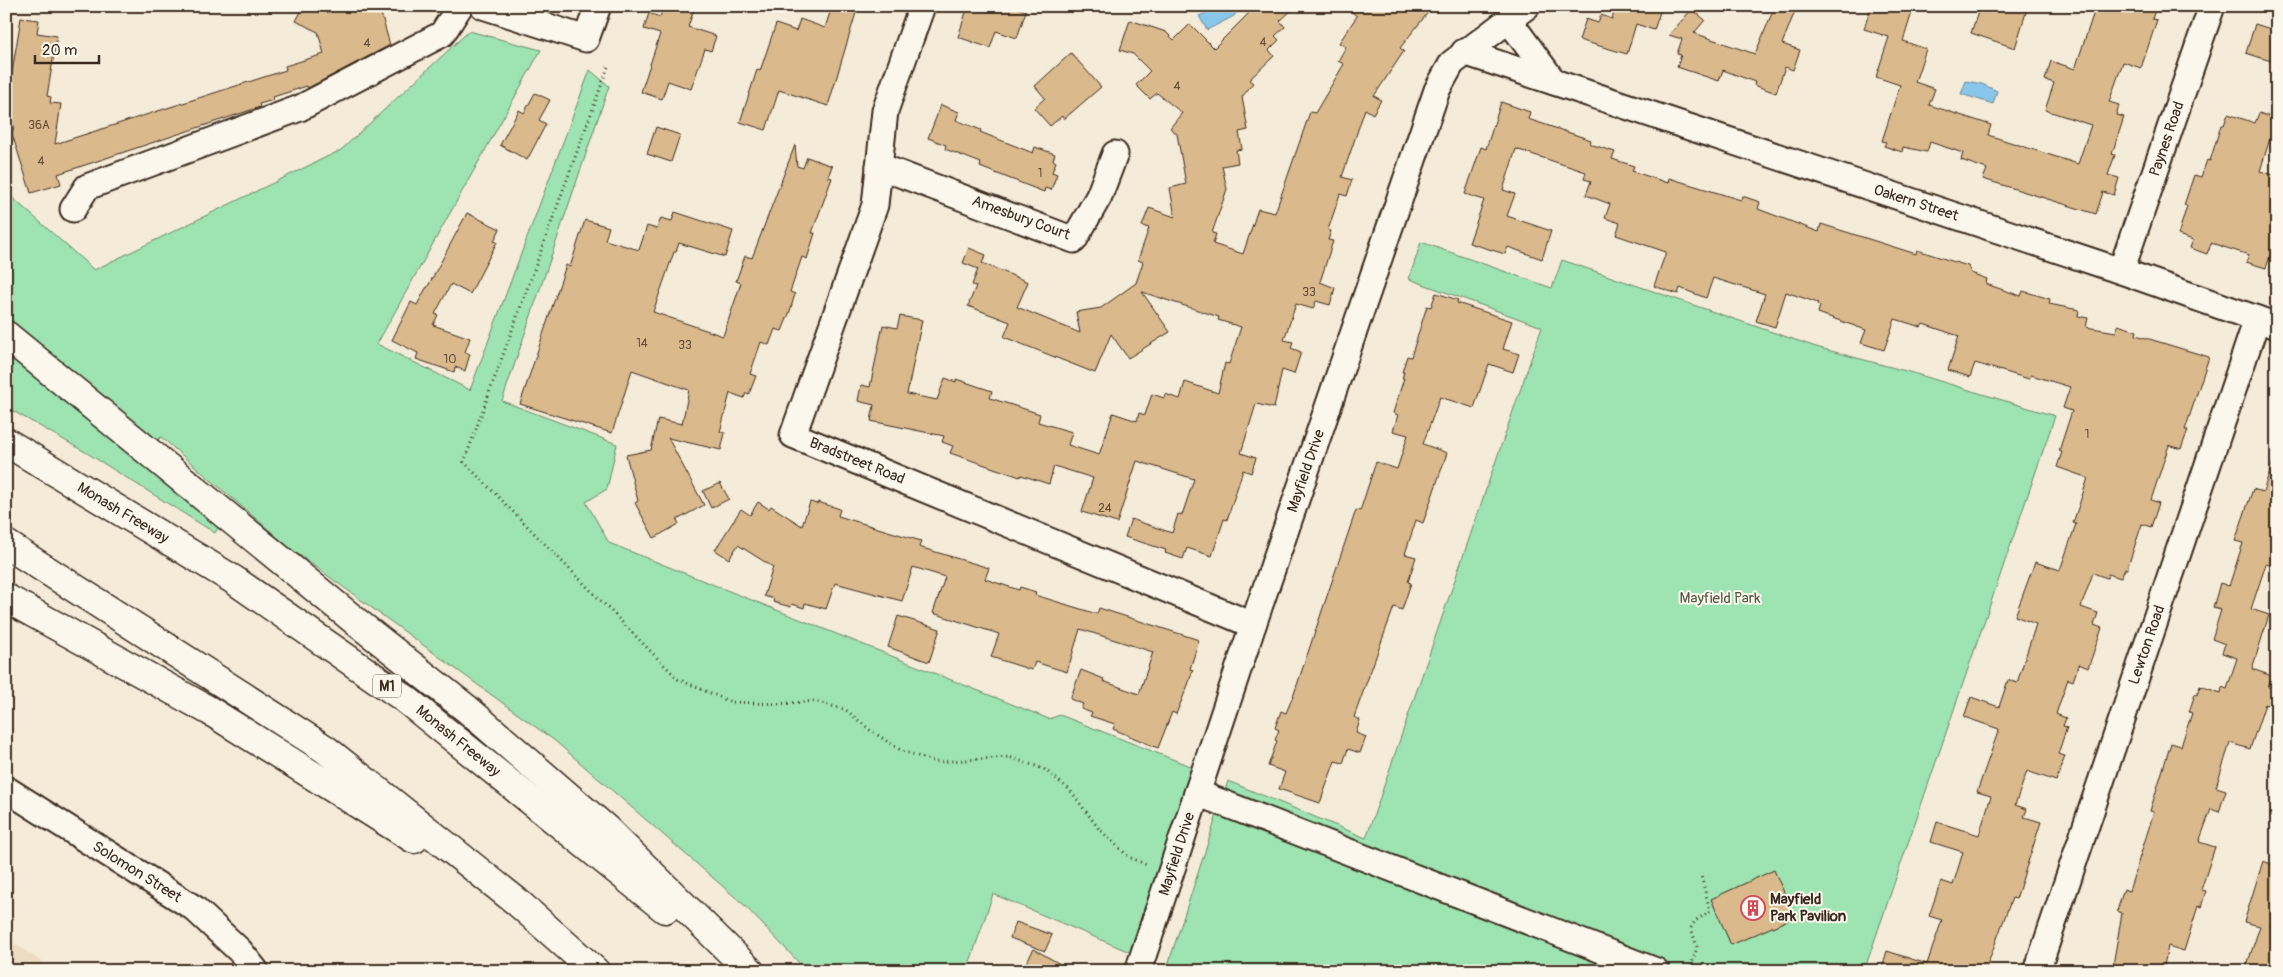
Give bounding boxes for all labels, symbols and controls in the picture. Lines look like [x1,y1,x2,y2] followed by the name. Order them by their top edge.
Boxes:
[35,32,99,64] scale bar
[1260,35,1267,50] house number: 4
[364,36,371,51] house number: 4
[42,41,77,60] text: 20 m
[1174,79,1181,94] house number: 4
[2145,99,2189,179] street label: Paynes Road
[28,118,50,133] house number: 36A
[38,154,45,169] house number: 4
[1038,166,1042,181] house number: 1
[1871,180,1962,226] street label: Oakern Street
[969,191,1074,245] street label: Amesbury Court
[1302,285,1316,300] house number: 33
[636,336,648,351] house number: 14
[678,338,692,353] house number: 33
[444,352,456,367] house number: 10
[1283,426,1329,515] street label: Mayfield Drive
[2085,427,2089,442] house number: 1
[807,433,907,489] street label: Bradstreet Road
[74,478,173,548] street label: Monash Freeway
[1098,501,1112,516] house number: 24
[1680,589,1761,608] park label: Mayfield Park
[2125,603,2169,687] street label: Lewton Road
[373,674,401,698] road number: M1
[412,701,505,781] street label: Monash Freeway
[1155,809,1200,898] street label: Mayfield Drive
[89,837,186,907] street label: Solomon Street
[1770,890,1847,926] place label: Mayfield Park Pavilion
[1740,895,1766,921] building icon: Mayfield Park Pavilion

